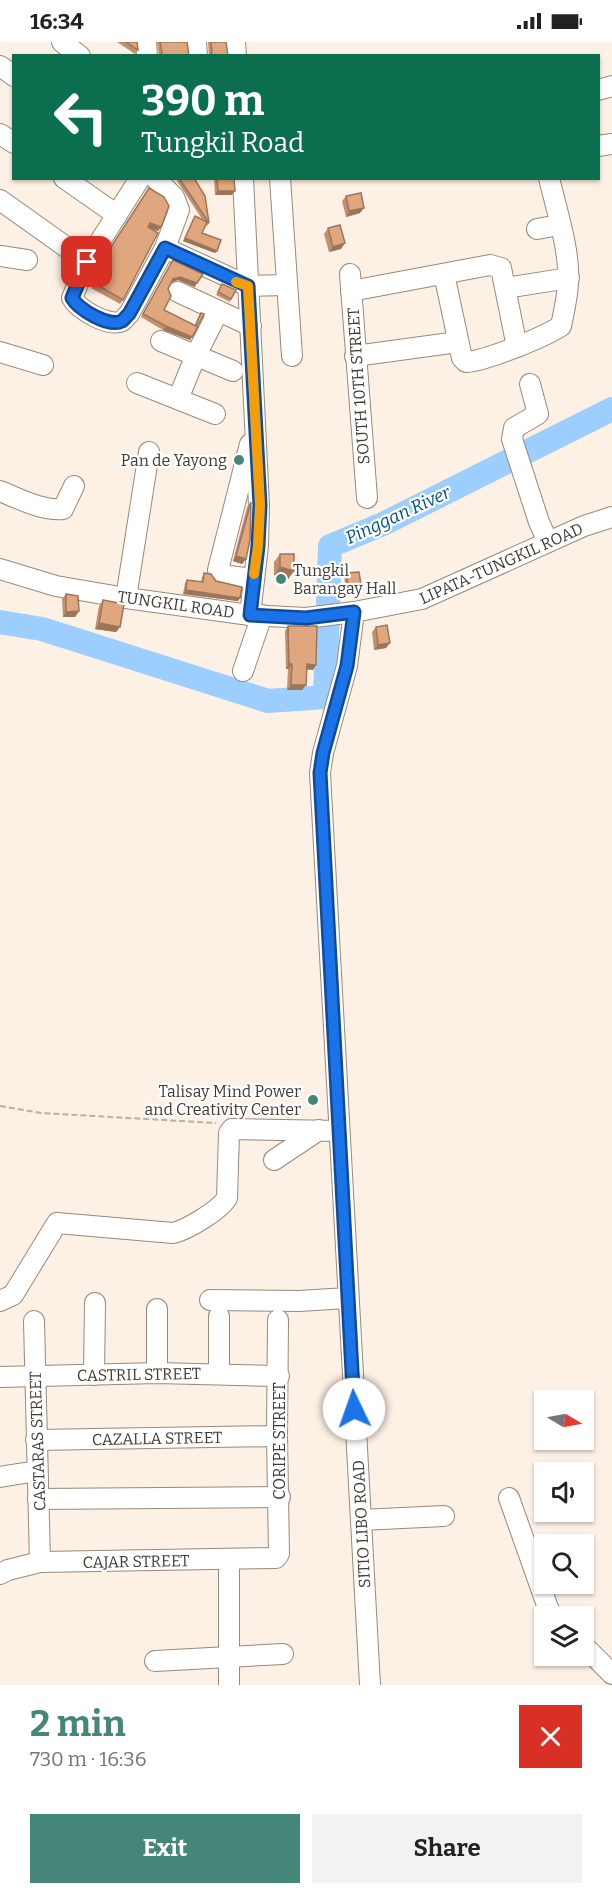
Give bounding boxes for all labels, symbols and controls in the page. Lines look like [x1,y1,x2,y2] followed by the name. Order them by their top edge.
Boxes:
[30,8,84,35] text: 16:34
[141,76,264,126] text: 390 m
[42,78,120,156] icon: left
[141,127,304,159] text: Tungkil Road
[61,236,112,287] pin
[70,245,103,278] icon: arrive
[344,307,373,465] street label: SOUTH 10TH STREET
[121,451,227,470] place label: Pan de Yayong
[232,453,246,467] marker: Pan de Yayong
[342,481,454,549] water label: Pinggan River
[417,519,586,608] street label: LIPATA-TUNGKIL ROAD
[293,561,397,598] place label: Tungkil Barangay Hall
[274,572,288,586] marker: Tungkil Barangay Hall
[116,587,236,622] street label: TUNGKIL ROAD
[145,1082,301,1119] place label: Talisay Mind Power and Creativity Center
[306,1093,320,1107] marker: Talisay Mind Power and Creativity Center
[77,1364,201,1385] street label: CASTRIL STREET
[26,1371,49,1511] street label: CASTARAS STREET
[322,1377,386,1441] position arrow
[270,1382,289,1500] street label: CORIPE STREET
[534,1390,594,1450] north arrow
[534,1390,594,1666] map controls
[92,1428,222,1449] street label: CAZALLA STREET
[349,1459,374,1588] street label: SITIO LIBO ROAD
[534,1462,594,1522] button: sound
[534,1534,594,1594] button: search
[82,1551,190,1572] street label: CAJAR STREET
[534,1606,594,1666] button: layers
[30,1702,126,1746] text: 2 min
[519,1705,582,1768] button: close
[30,1747,146,1771] text: 730 m · 16:36
[30,1814,300,1883] button: Exit
[312,1814,582,1883] button: Share

